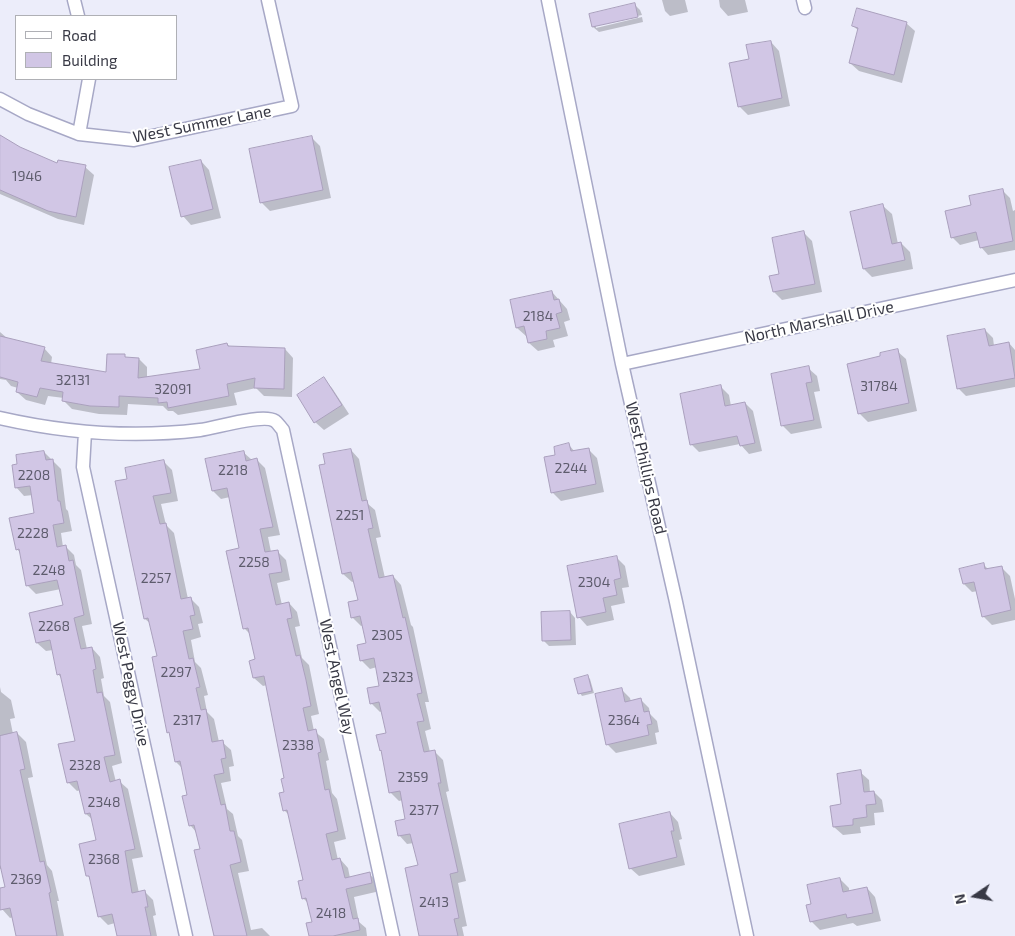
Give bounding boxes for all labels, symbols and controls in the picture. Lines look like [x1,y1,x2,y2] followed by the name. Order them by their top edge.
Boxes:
[15,15,178,80] legend
[62,26,97,44] text: Road
[62,51,117,69] text: Building
[131,101,273,147] street label: West Summer Lane
[12,168,42,184] house number: 1946
[743,297,895,347] street label: North Marshall Drive
[523,308,553,324] house number: 2184
[56,372,90,388] house number: 32131
[860,378,898,394] house number: 31784
[154,381,192,397] house number: 32091
[621,400,671,536] street label: West Phillips Road
[555,460,587,476] house number: 2244
[218,462,248,478] house number: 2218
[18,467,50,483] house number: 2208
[336,507,364,523] house number: 2251
[17,525,49,541] house number: 2228
[238,554,270,570] house number: 2258
[33,562,65,578] house number: 2248
[141,570,171,586] house number: 2257
[578,574,610,590] house number: 2304
[315,617,359,737] street label: West Angel Way
[38,618,70,634] house number: 2268
[108,620,154,748] street label: West Peggy Drive
[371,627,403,643] house number: 2305
[161,664,191,680] house number: 2297
[382,669,414,685] house number: 2323
[173,712,201,728] house number: 2317
[608,712,640,728] house number: 2364
[282,737,314,753] house number: 2338
[69,757,101,773] house number: 2328
[397,769,429,785] house number: 2359
[88,794,120,810] house number: 2348
[409,802,439,818] house number: 2377
[88,851,120,867] house number: 2368
[10,871,42,887] house number: 2369
[950,871,1000,921] north arrow
[950,893,969,906] text: N
[419,894,449,910] house number: 2413
[316,905,346,921] house number: 2418

